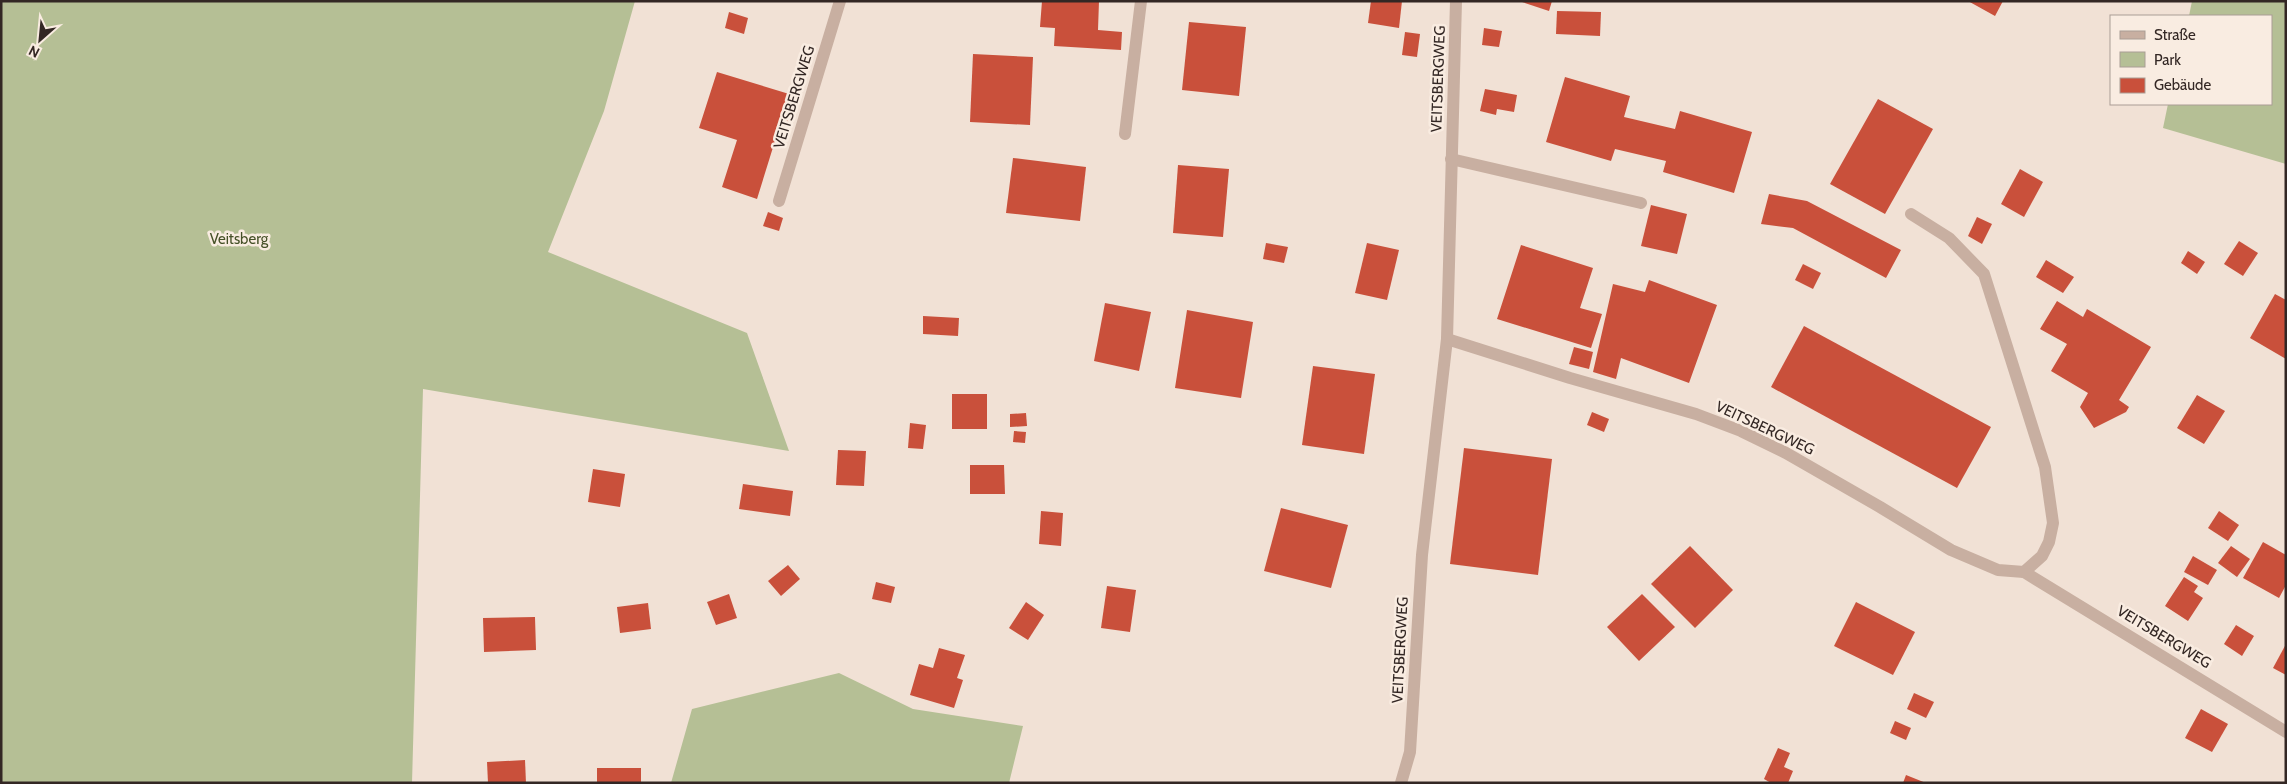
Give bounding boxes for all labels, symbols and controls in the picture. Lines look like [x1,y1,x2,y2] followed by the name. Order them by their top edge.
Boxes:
[15,15,65,65] north arrow
[2110,15,2272,105] legend
[1427,25,1449,133] street label: VEITSBERGWEG
[2154,26,2196,44] text: Straße
[26,41,43,62] text: N
[770,43,818,151] street label: VEITSBERGWEG
[2154,51,2181,69] text: Park
[2154,76,2211,94] text: Gebäude
[210,230,269,248] park label: Veitsberg
[1713,397,1817,459] street label: VEITSBERGWEG
[1388,596,1412,704] street label: VEITSBERGWEG
[2114,602,2214,672] street label: VEITSBERGWEG

